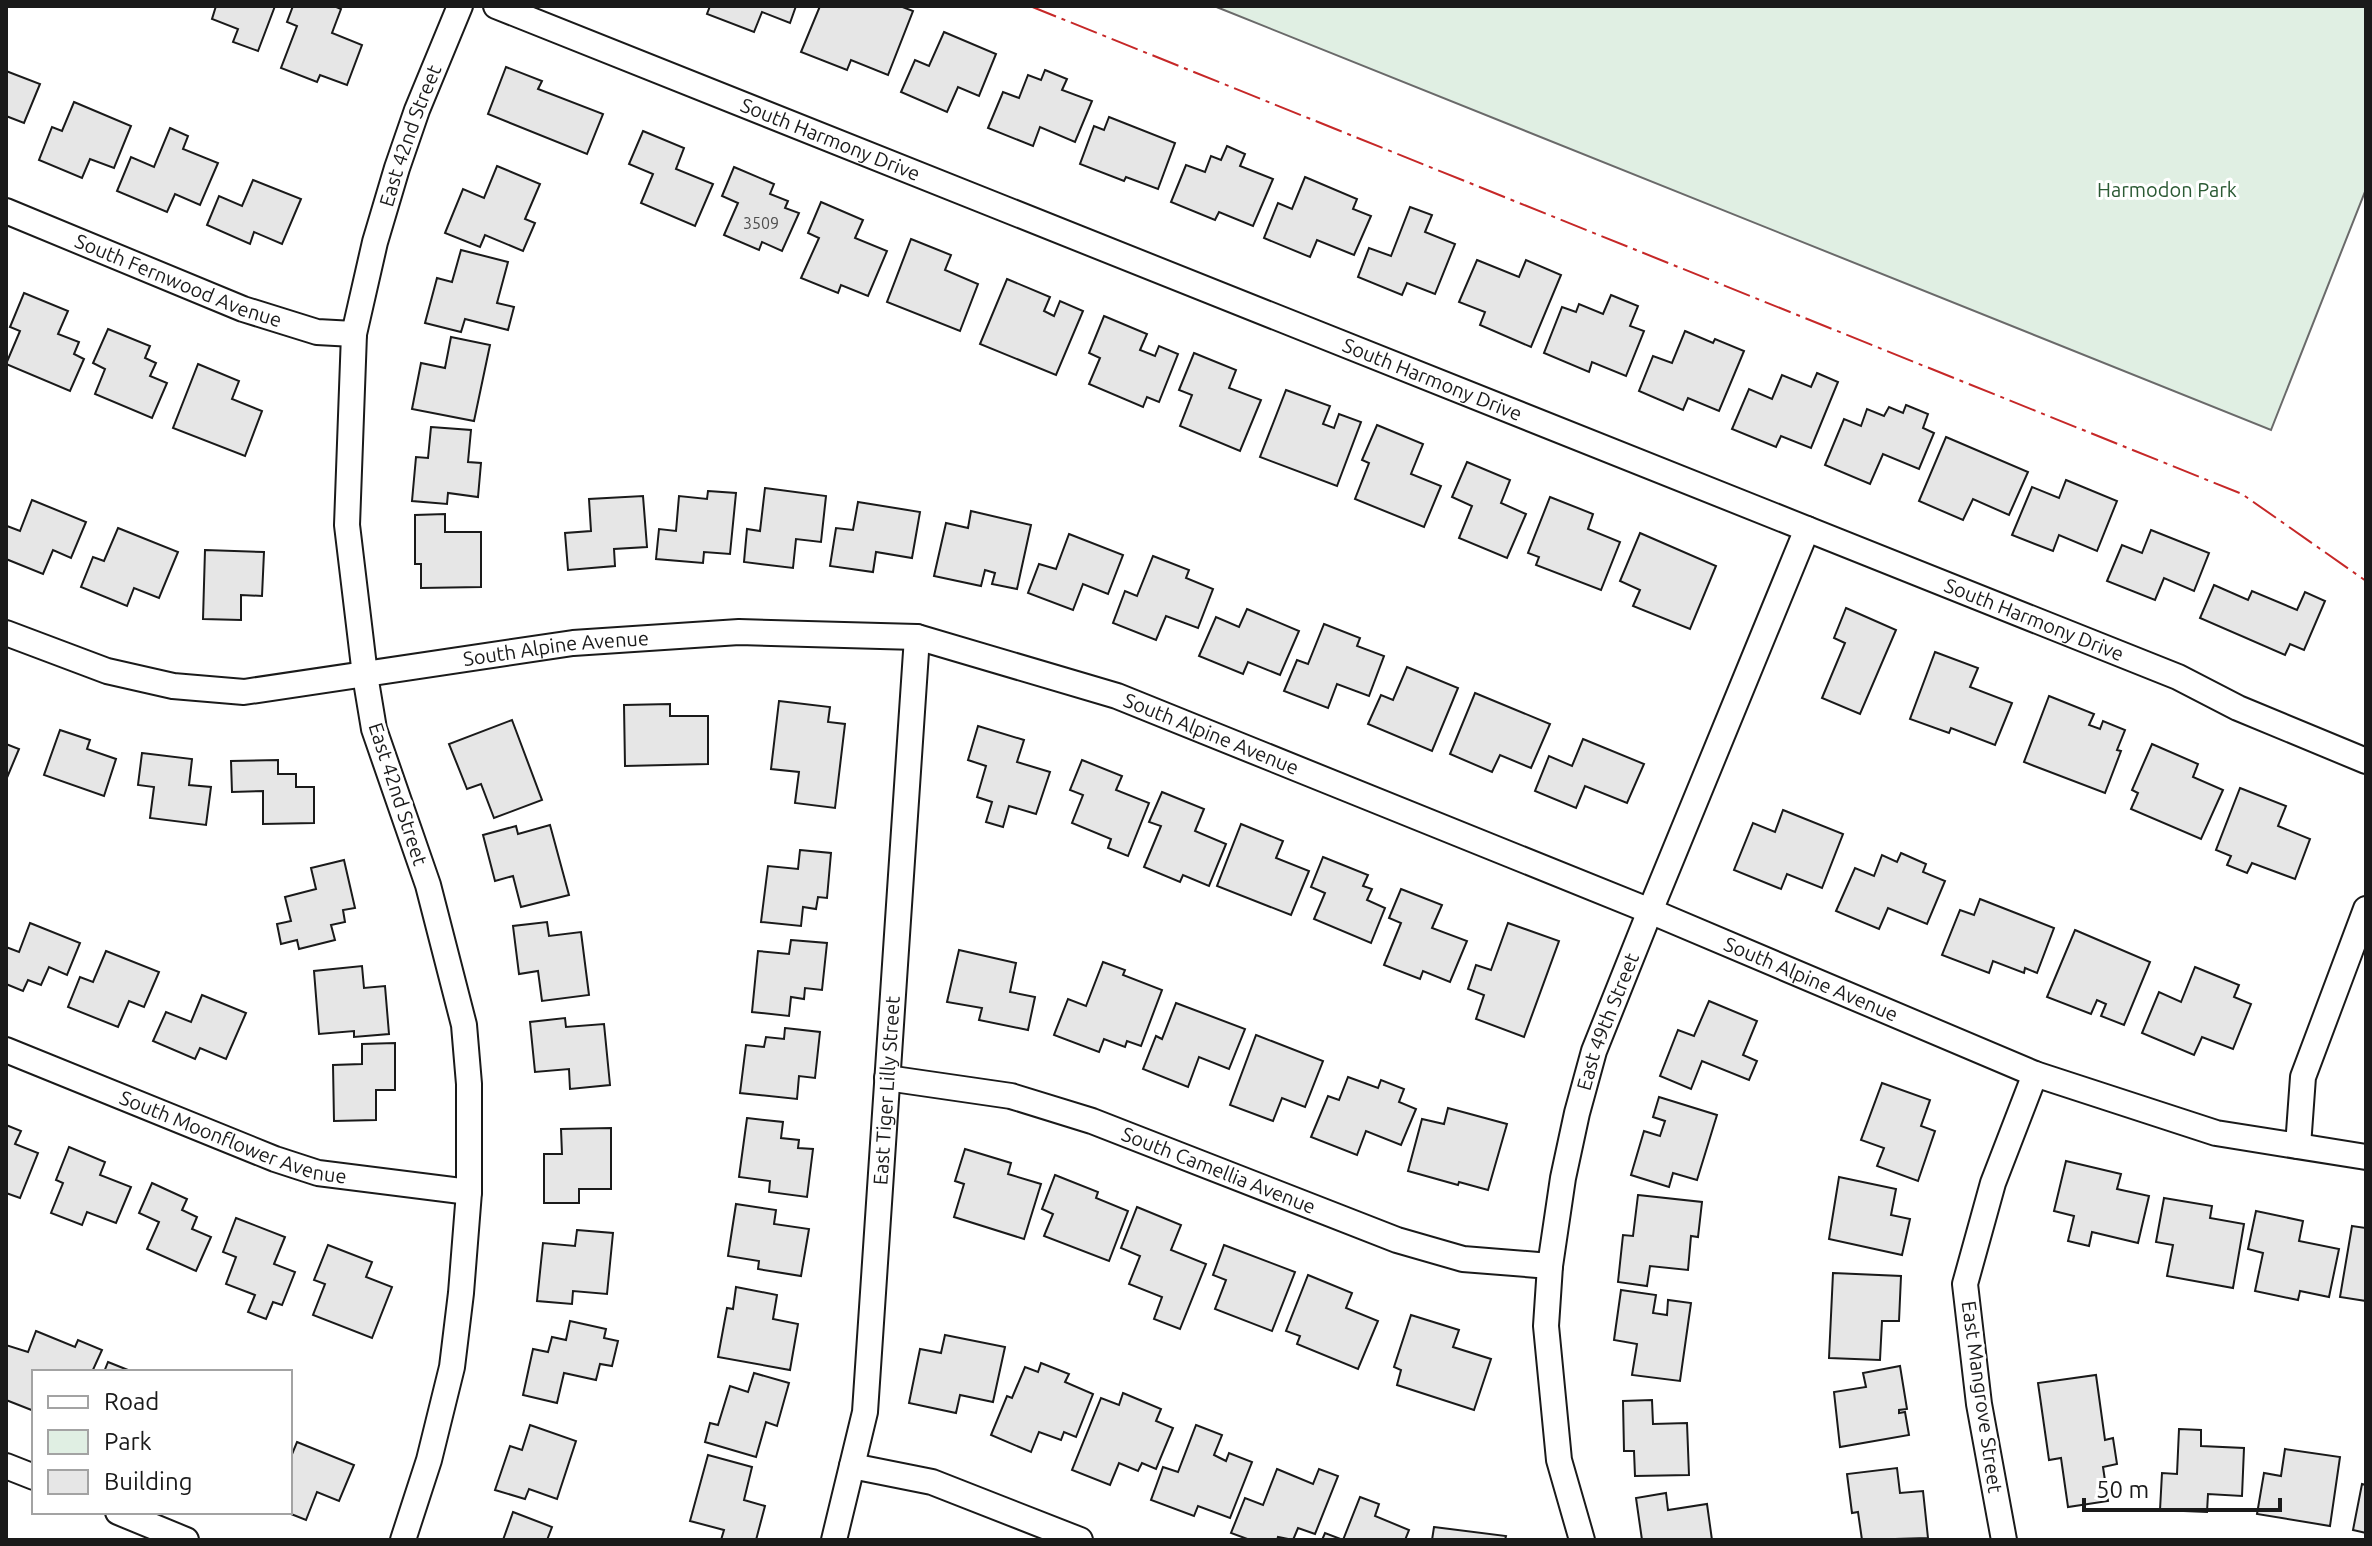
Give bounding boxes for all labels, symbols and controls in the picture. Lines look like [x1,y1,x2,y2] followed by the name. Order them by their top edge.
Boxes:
[374,61,446,209] street label: East 42nd Street
[738,93,924,185] street label: South Harmony Drive
[2097,178,2237,201] park label: Harmodon Park
[743,214,779,232] house number: 3509
[72,229,285,331] street label: South Fernwood Avenue
[1339,333,1525,425] street label: South Harmony Drive
[1941,573,2127,665] street label: South Harmony Drive
[462,626,649,670] street label: South Alpine Avenue
[1120,688,1302,779] street label: South Alpine Avenue
[365,720,432,868] street label: East 42nd Street
[1721,932,1902,1026] street label: South Alpine Avenue
[1572,949,1643,1093] street label: East 49th Street
[868,995,904,1186] street label: East Tiger Lilly Street
[117,1085,348,1188] street label: South Moonflower Avenue
[1119,1122,1319,1218] street label: South Camellia Avenue
[1958,1299,2007,1495] street label: East Mangrove Street
[32,1370,292,1514] legend
[104,1388,159,1415] text: Road
[104,1428,152,1455] text: Park
[2084,1462,2280,1512] scale bar
[104,1468,192,1495] text: Building
[2096,1476,2149,1503] text: 50 m

